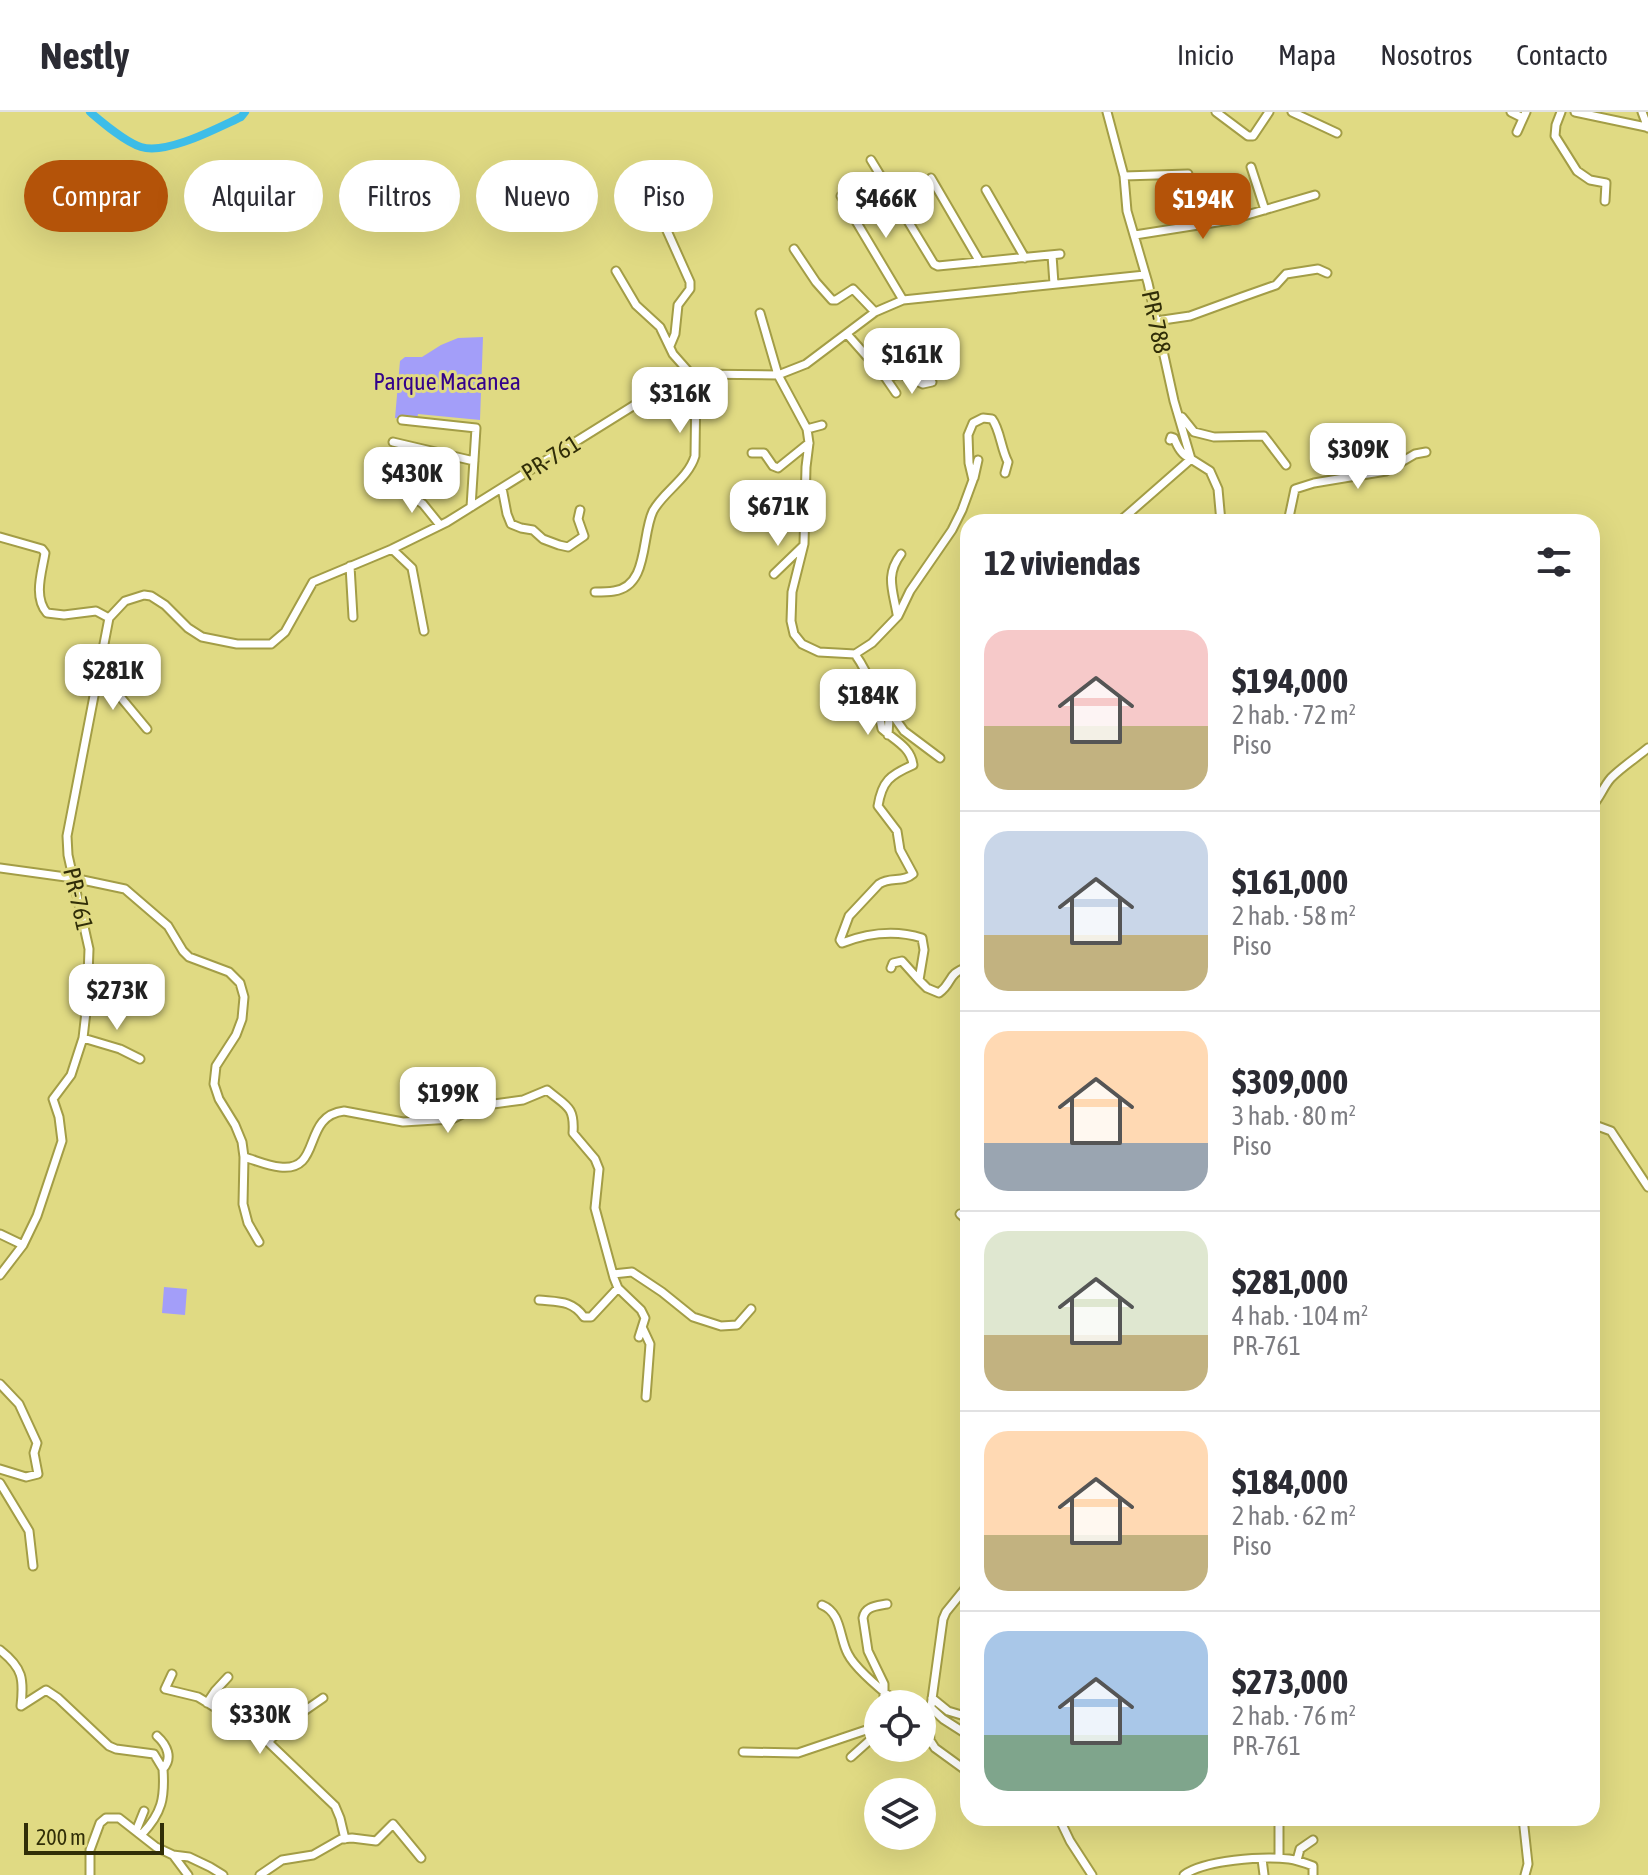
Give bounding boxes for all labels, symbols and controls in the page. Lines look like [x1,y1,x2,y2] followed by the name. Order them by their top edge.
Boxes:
[40,34,129,77] text: Nestly
[1177,39,1234,71] text: Inicio
[1278,39,1336,71] text: Mapa
[1380,39,1472,71] text: Nosotros
[1516,39,1608,71] text: Contacto
[24,160,168,232] chip: Comprar
[184,160,323,232] chip: Alquilar
[339,160,460,232] chip: Filtros
[476,160,598,232] chip: Nuevo
[614,160,713,232] chip: Piso
[830,172,942,240] pin: $466K
[1147,173,1259,241] pin: $194K
[856,183,916,213] text: $466K
[1173,184,1233,214] text: $194K
[1137,288,1176,356] street label: PR-788
[856,328,968,396] pin: $161K
[882,339,942,369] text: $161K
[624,367,736,435] pin: $316K
[373,368,521,395] park label: Parque Macanea
[650,378,710,408] text: $316K
[1302,423,1414,491] pin: $309K
[517,429,585,486] street label: PR-761
[1328,434,1388,464] text: $309K
[356,447,468,515] pin: $430K
[382,458,442,488] text: $430K
[722,480,834,548] pin: $671K
[748,491,808,521] text: $671K
[1532,540,1576,584] icon: filters
[984,543,1140,582] text: 12 viviendas
[57,644,169,712] pin: $281K
[83,655,143,685] text: $281K
[1232,661,1348,700] text: $194,000
[1048,662,1144,758] icon: home
[812,669,924,737] pin: $184K
[838,680,898,710] text: $184K
[1232,700,1356,730] text: 2 hab. · 72 m²
[1232,730,1272,760] text: Piso
[1232,862,1348,901] text: $161,000
[1048,863,1144,959] icon: home
[58,865,99,933] street label: PR-761
[1232,901,1356,931] text: 2 hab. · 58 m²
[1232,931,1272,961] text: Piso
[61,964,173,1032] pin: $273K
[87,975,147,1005] text: $273K
[1232,1062,1348,1101] text: $309,000
[1048,1063,1144,1159] icon: home
[392,1067,504,1135] pin: $199K
[418,1078,478,1108] text: $199K
[1232,1101,1356,1131] text: 3 hab. · 80 m²
[1232,1131,1272,1161] text: Piso
[1232,1262,1348,1301] text: $281,000
[1048,1263,1144,1359] icon: home
[1232,1301,1368,1331] text: 4 hab. · 104 m²
[1232,1331,1301,1361] text: PR-761
[1232,1462,1348,1501] text: $184,000
[1048,1463,1144,1559] icon: home
[1232,1501,1356,1531] text: 2 hab. · 62 m²
[1232,1531,1272,1561] text: Piso
[1232,1662,1348,1701] text: $273,000
[1048,1663,1144,1759] icon: home
[204,1688,316,1756] pin: $330K
[864,1690,936,1850] map controls
[864,1690,936,1762] button: locate
[230,1699,290,1729] text: $330K
[1232,1701,1356,1731] text: 2 hab. · 76 m²
[1232,1731,1301,1761] text: PR-761
[864,1778,936,1850] button: layers
[24,1819,164,1855] scale bar
[36,1824,86,1850] text: 200 m

